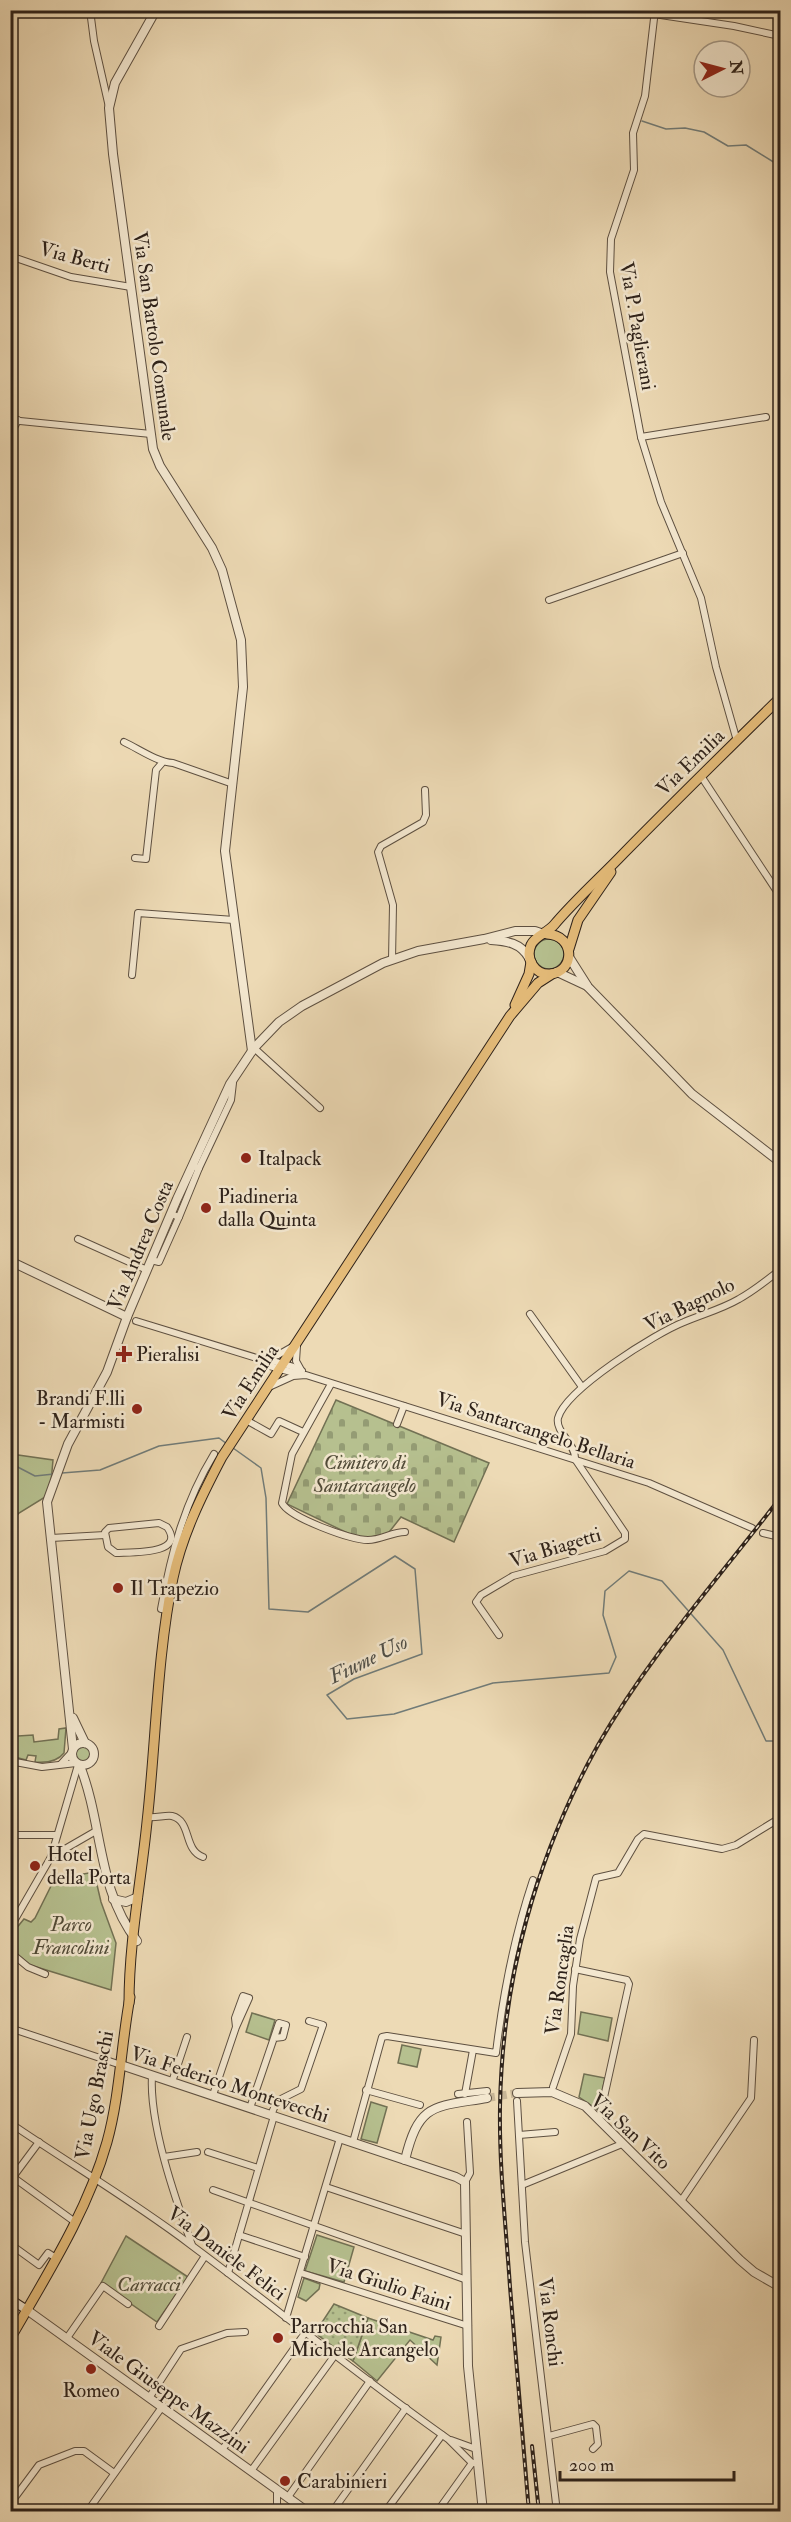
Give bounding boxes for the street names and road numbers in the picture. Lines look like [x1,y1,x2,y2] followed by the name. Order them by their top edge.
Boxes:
[127,230,182,442] street label: Via San Bartolo Comunale
[37,236,113,279] street label: Via Berti
[614,260,661,392] street label: Via P. Paglierani
[651,723,730,801] street label: Via Emilia
[102,1176,179,1314] street label: Via Andrea Costa
[640,1272,738,1337] street label: Via Bagnolo
[217,1339,285,1425] street label: Via Emilia
[433,1386,639,1475] street label: Via Santarcangelo Bellaria
[506,1522,604,1573] street label: Via Biagetti
[539,1923,580,2037] street label: Via Roncaglia
[70,2028,119,2162] street label: Via Ugo Braschi
[127,2041,332,2128] street label: Via Federico Montevecchi
[585,2088,676,2175] street label: Via San Vito
[162,2201,291,2306] street label: Via Daniele Felici
[323,2253,454,2316] street label: Via Giulio Faini
[533,2276,568,2368] street label: Via Ronchi
[83,2325,254,2460] street label: Viale Giuseppe Mazzini

